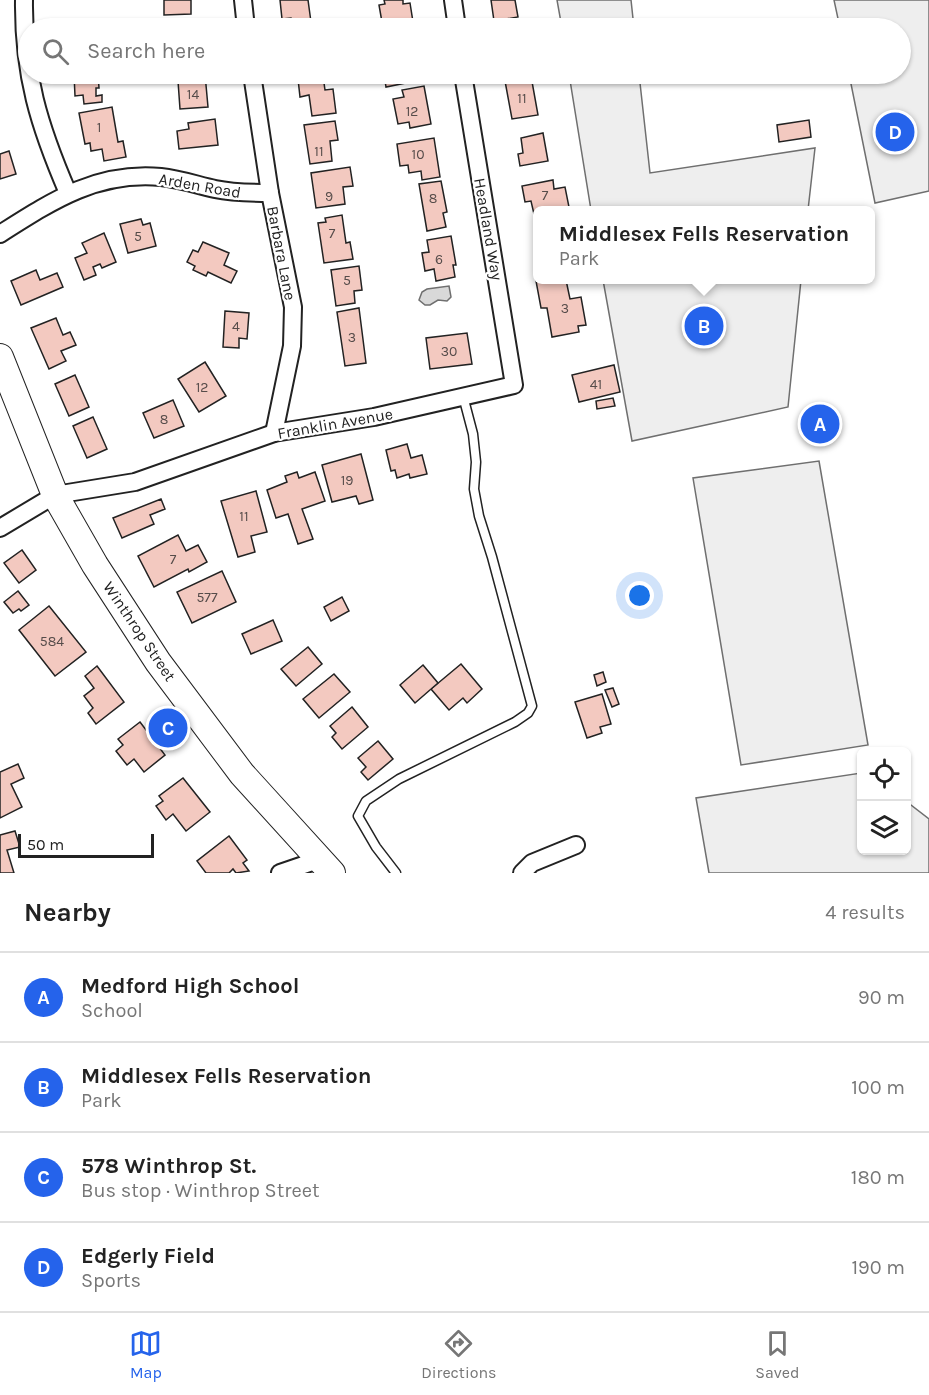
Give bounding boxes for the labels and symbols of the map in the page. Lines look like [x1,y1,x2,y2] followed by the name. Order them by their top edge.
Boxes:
[187,86,199,103] house number: 14
[517,90,527,107] house number: 11
[406,103,418,120] house number: 12
[876,110,914,154] pin: D
[97,119,101,136] house number: 1
[314,143,324,160] house number: 11
[412,146,424,163] house number: 10
[157,169,242,202] street label: Arden Road
[470,176,507,282] street label: Headland Way
[542,187,549,204] house number: 7
[325,188,333,205] house number: 9
[429,190,437,207] house number: 8
[263,204,300,302] street label: Barbara Lane
[329,225,336,242] house number: 7
[134,228,142,245] house number: 5
[435,251,443,268] house number: 6
[343,272,351,289] house number: 5
[561,300,569,317] house number: 3
[684,304,724,348] pin: B
[232,318,240,335] house number: 4
[348,329,356,346] house number: 3
[441,343,457,360] house number: 30
[590,376,602,393] house number: 41
[196,379,208,396] house number: 12
[800,402,840,446] pin: A
[276,404,394,443] street label: Franklin Avenue
[160,411,168,428] house number: 8
[341,472,353,489] house number: 19
[239,508,249,525] house number: 11
[170,551,177,568] house number: 7
[99,578,180,685] street label: Winthrop Street
[625,581,654,610] your location
[196,589,218,606] house number: 577
[40,633,64,650] house number: 584
[148,706,188,750] pin: C
[18,831,154,858] scale bar

